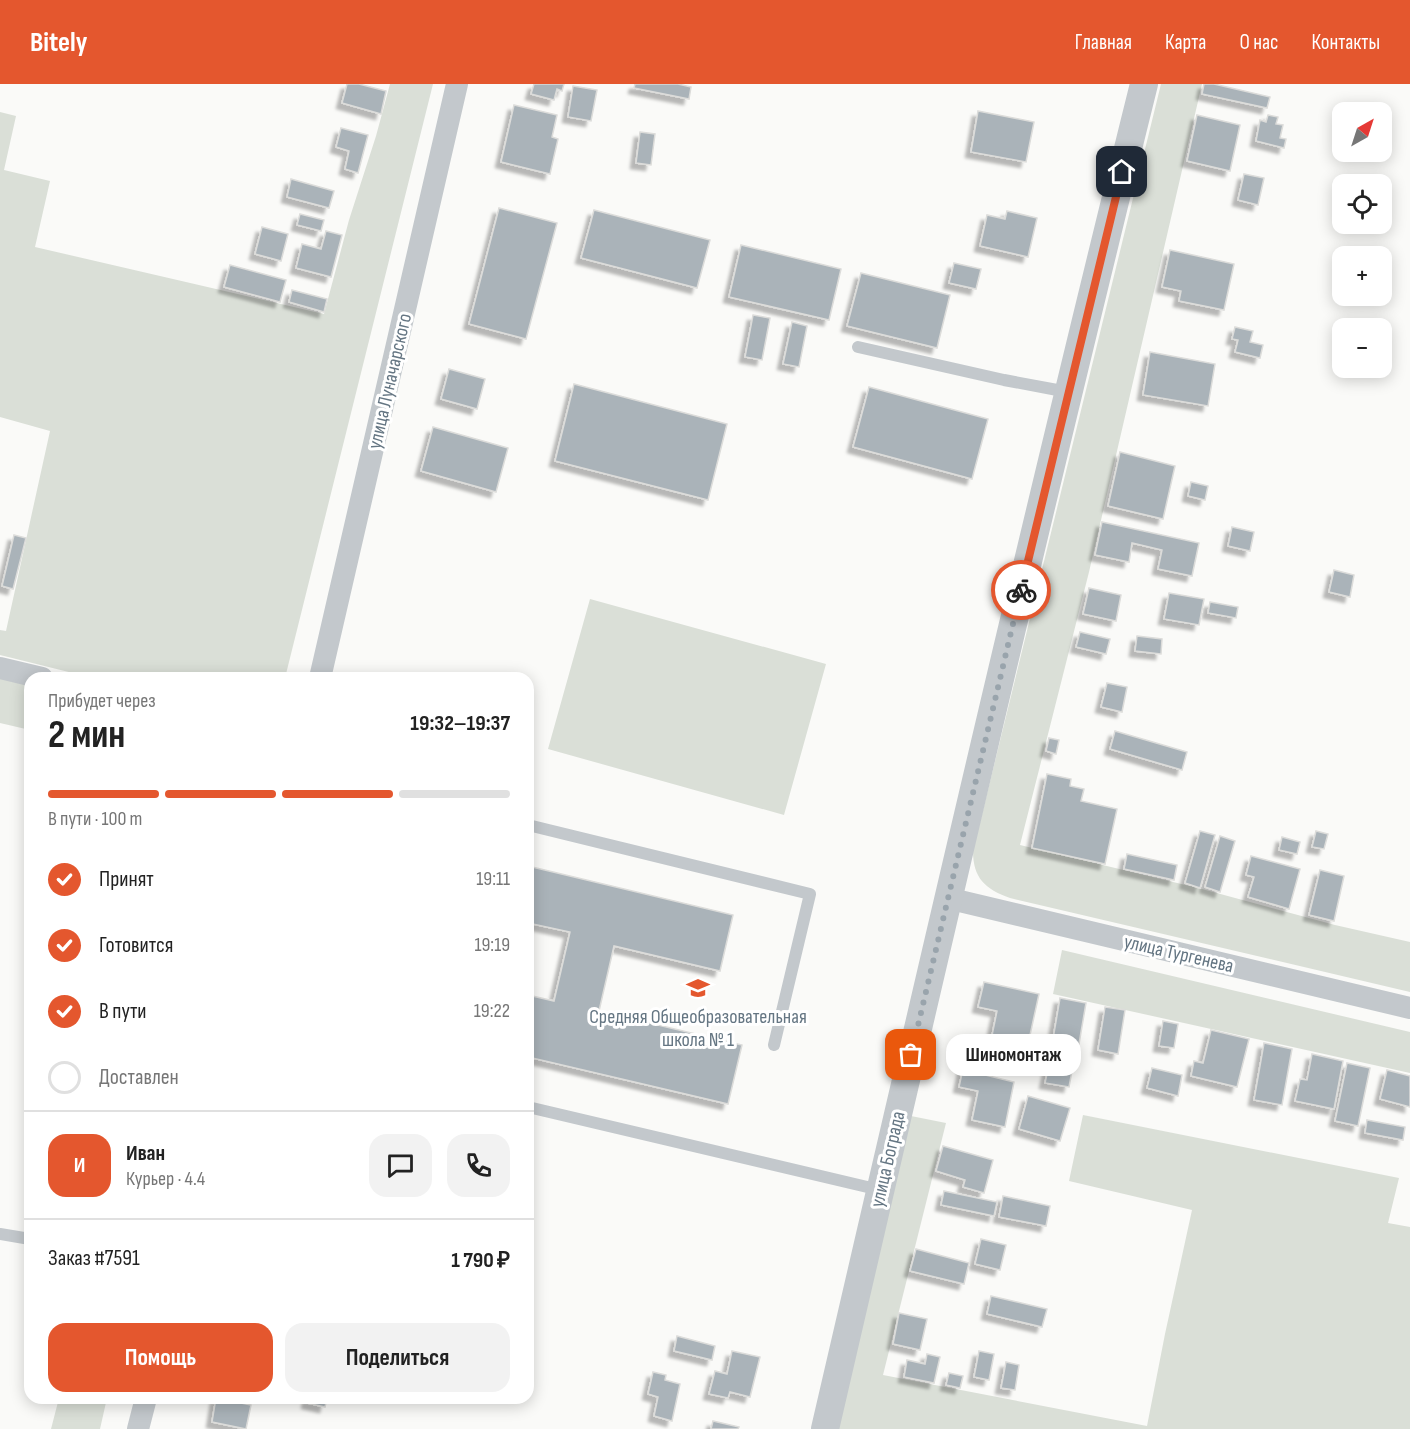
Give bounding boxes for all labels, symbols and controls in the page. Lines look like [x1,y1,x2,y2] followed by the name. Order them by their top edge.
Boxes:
[30,26,87,59] text: Bitely
[1075,30,1132,55] text: Главная
[1165,30,1206,55] text: Карта
[1239,30,1278,55] text: О нас
[1311,30,1380,55] text: Контакты
[1332,102,1392,162] north arrow
[1332,102,1392,378] map controls
[1096,146,1147,197] pin
[1105,155,1138,188] icon: home
[1332,174,1392,234] button: locate
[1332,246,1392,306] button: +
[363,311,417,451] street label: улица Луначарского
[1332,318,1392,378] button: −
[991,560,1051,620] courier
[1005,574,1038,607] icon: bike
[48,689,156,713] text: Прибудет через
[410,710,510,737] text: 19:32–19:37
[48,712,125,759] text: 2 мин
[48,807,142,831] text: В пути · 100 m
[48,863,81,896] icon: check
[99,866,154,893] text: Принят
[476,867,510,891] text: 19:11
[48,929,81,962] icon: check
[1122,930,1236,978] street label: улица Тургенева
[99,932,173,959] text: Готовится
[475,933,510,957] text: 19:19
[685,975,711,1001] school or university icon: Средняя Общеобразовательная школа № 1
[48,995,81,1028] icon: check
[99,998,147,1025] text: В пути
[474,999,510,1023] text: 19:22
[589,1005,807,1052] place label: Средняя Общеобразовательная школа № 1
[885,1029,936,1080] pin
[947,1034,1082,1076] callout: Шиномонтаж
[894,1038,927,1071] icon: bag
[966,1043,1061,1067] text: Шиномонтаж
[99,1064,179,1091] text: Доставлен
[865,1109,911,1210] street label: улица Бограда
[369,1134,432,1197] button: chat
[447,1134,510,1197] button: phone
[126,1140,165,1167] text: Иван
[74,1152,85,1179] text: И
[126,1167,205,1191] text: Курьер · 4.4
[48,1245,140,1272] text: Заказ #7591
[451,1247,510,1274] text: 1 790 ₽
[48,1323,273,1392] button: Помощь
[285,1323,510,1392] button: Поделиться

